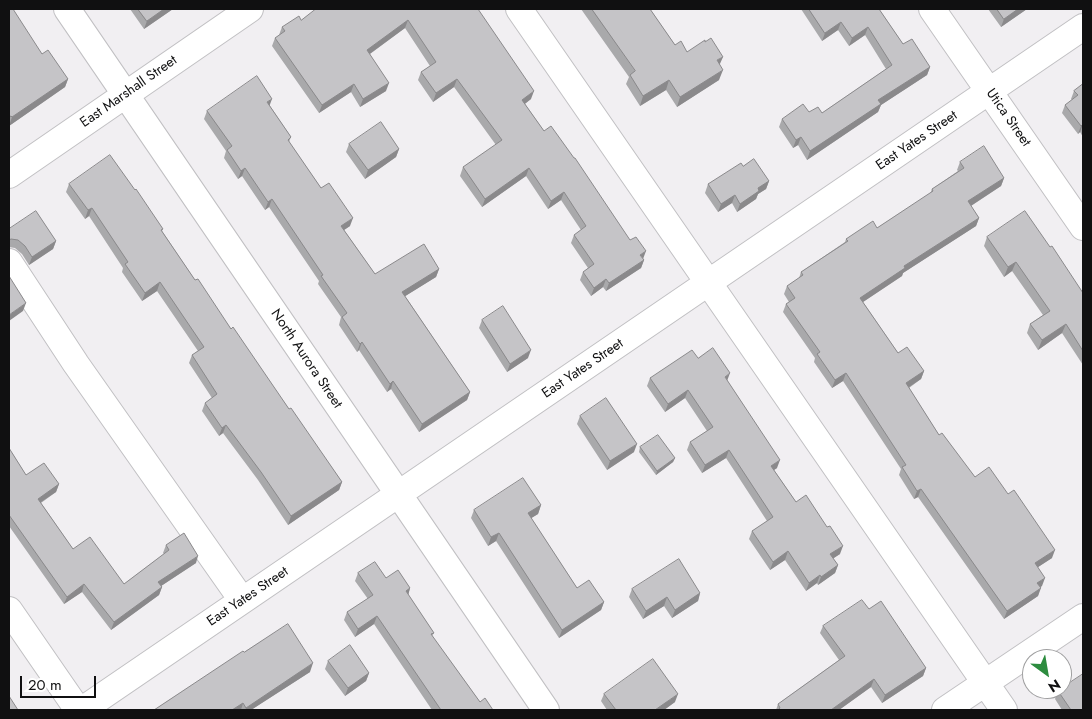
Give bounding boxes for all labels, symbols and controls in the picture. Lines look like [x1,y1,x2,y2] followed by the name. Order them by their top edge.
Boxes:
[77,52,181,132] street label: East Marshall Street
[982,86,1034,150] street label: Utica Street
[873,108,961,174] street label: East Yates Street
[267,306,345,412] street label: North Aurora Street
[539,336,627,402] street label: East Yates Street
[204,564,292,630] street label: East Yates Street
[1022,649,1072,699] north arrow
[22,666,99,698] scale bar
[28,674,62,696] text: 20 m
[1044,674,1064,697] text: N

